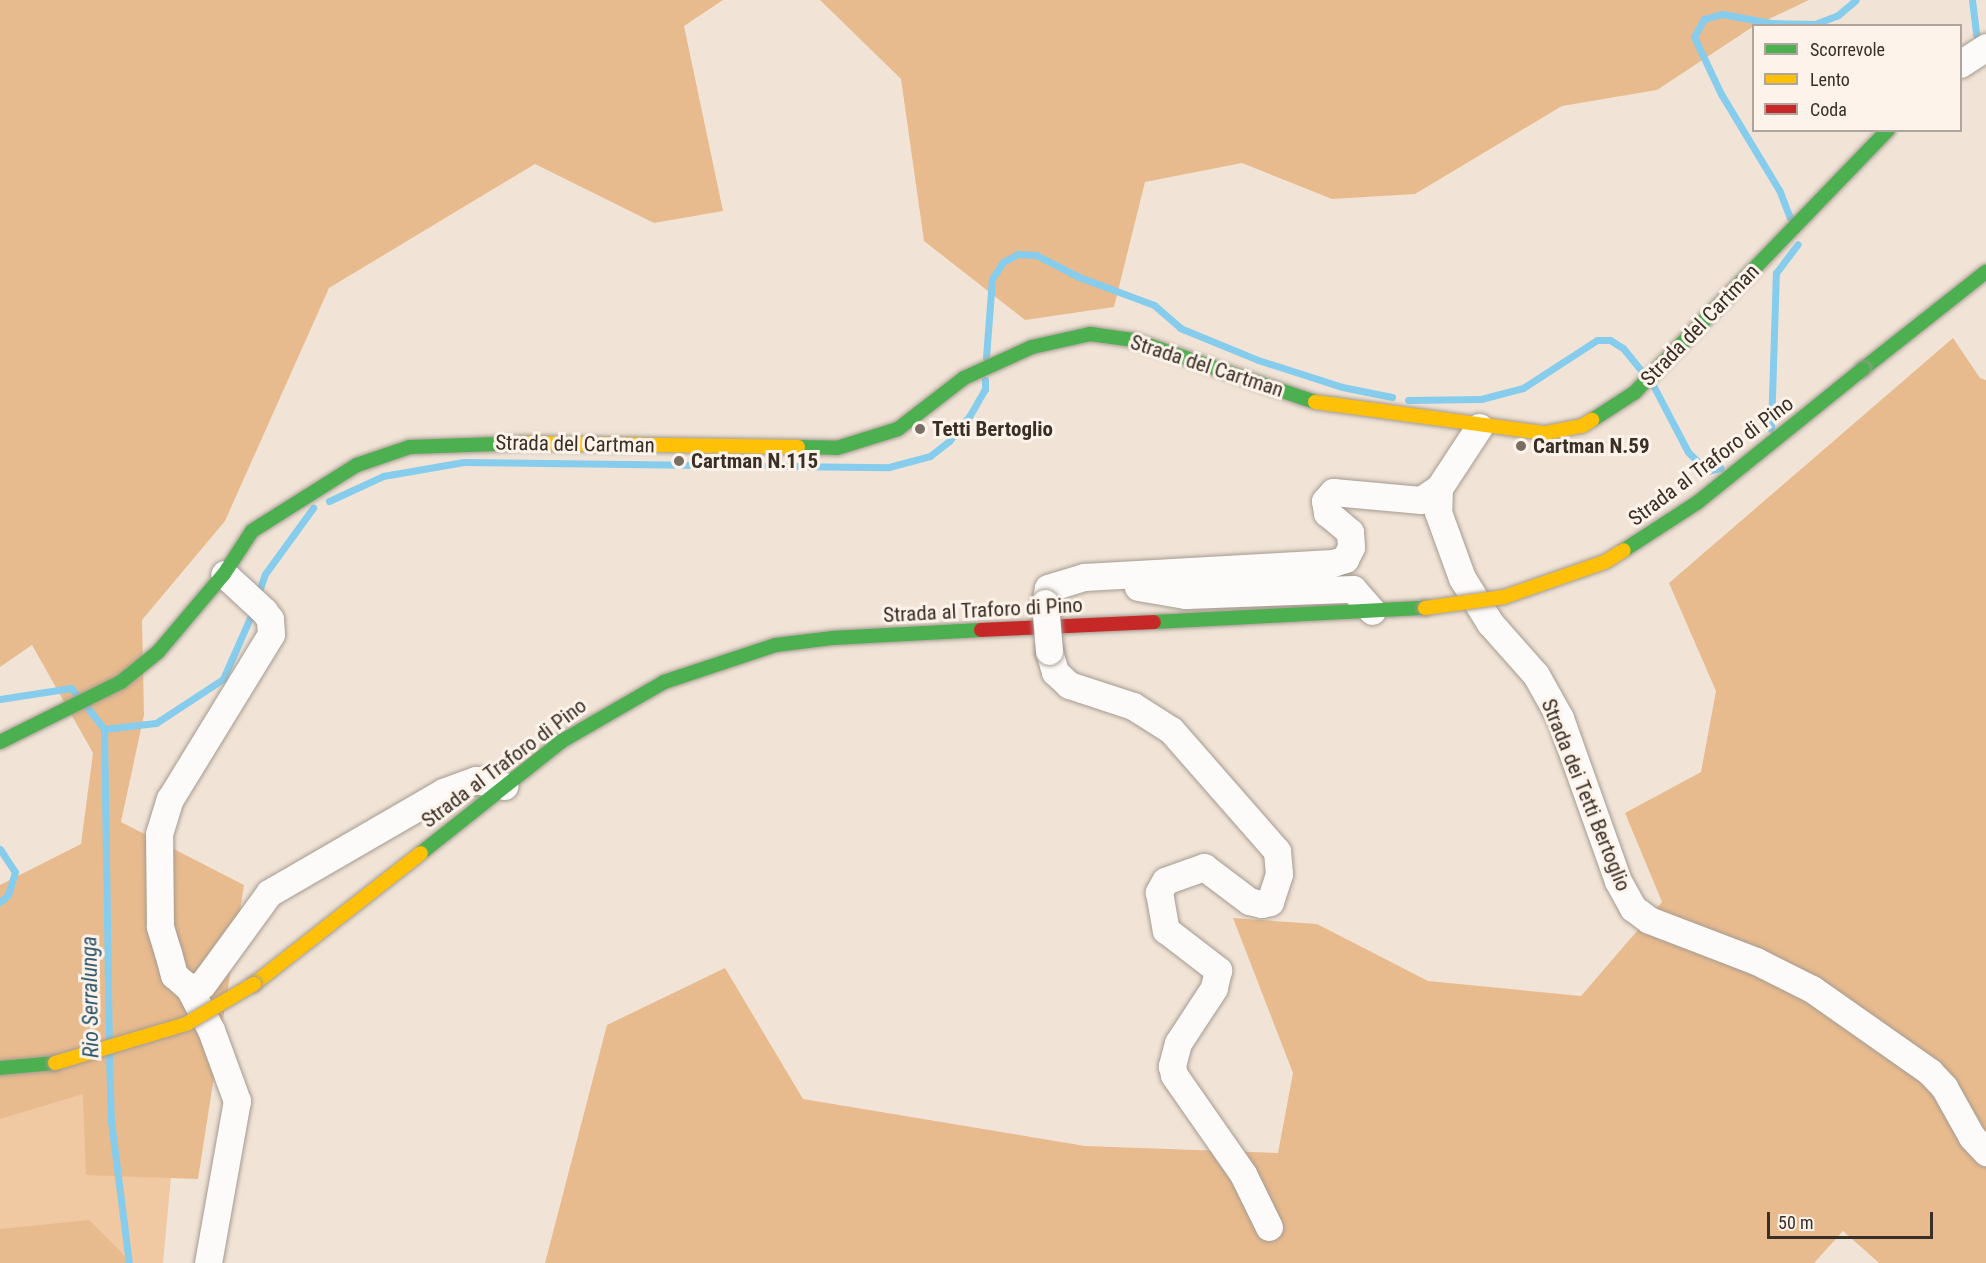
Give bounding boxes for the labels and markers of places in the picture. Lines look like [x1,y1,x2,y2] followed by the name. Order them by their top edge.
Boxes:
[932,416,1053,442] place label: Tetti Bertoglio
[913,422,927,436] marker: Tetti Bertoglio
[1533,433,1650,459] place label: Cartman N.59
[1514,439,1528,453] marker: Cartman N.59
[691,448,818,474] place label: Cartman N.115
[672,454,686,468] marker: Cartman N.115

